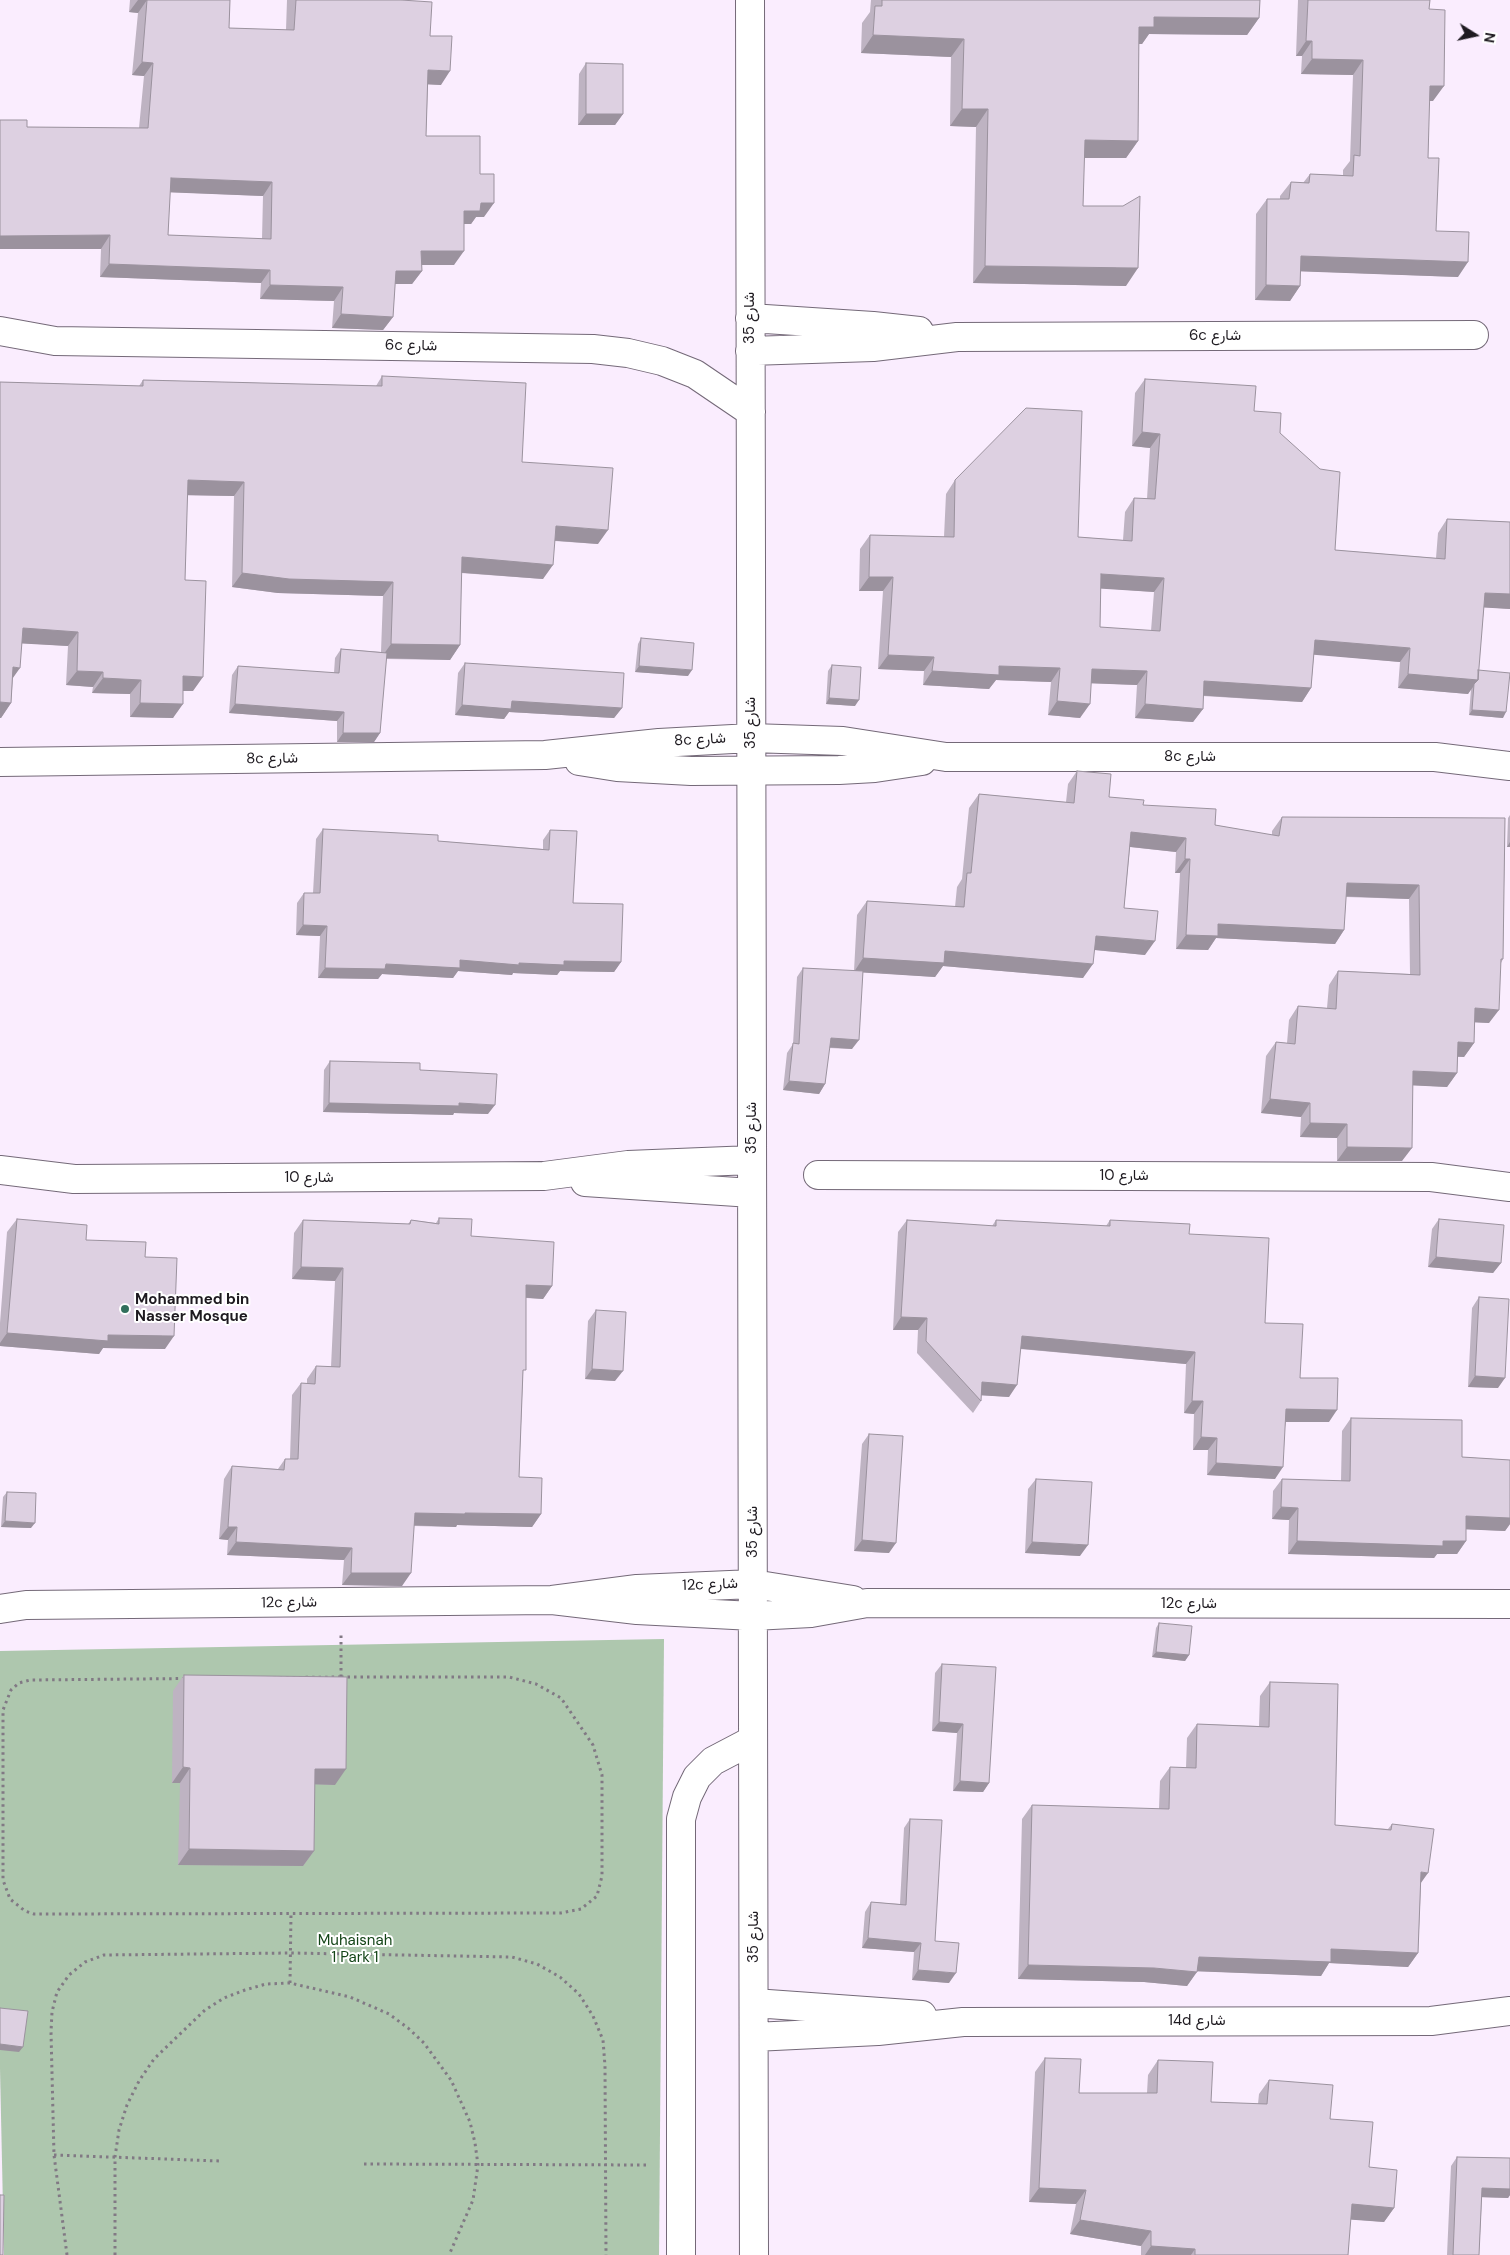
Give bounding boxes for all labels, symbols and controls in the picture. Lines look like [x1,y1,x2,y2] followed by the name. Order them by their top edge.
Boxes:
[1450,10,1500,60] north arrow
[1480,31,1500,44] text: N
[741,292,759,344] street label: شارع 35
[1189,327,1241,345] street label: 6c شارع
[385,337,437,355] street label: 6c شارع
[742,697,760,749] street label: شارع 35
[674,730,726,750] street label: 8c شارع
[1164,748,1216,766] street label: 8c شارع
[246,750,298,768] street label: 8c شارع
[743,1102,761,1154] street label: شارع 35
[1099,1167,1149,1185] street label: شارع 10
[284,1169,334,1187] street label: شارع 10
[135,1291,249,1326] place label: Mohammed bin Nasser Mosque
[119,1303,131,1315] marker: Mohammed bin Nasser Mosque
[744,1506,762,1558] street label: شارع 35
[682,1575,738,1595] street label: 12c شارع
[261,1594,317,1612] street label: 12c شارع
[1161,1595,1217,1613] street label: 12c شارع
[745,1911,763,1963] street label: شارع 35
[318,1932,392,1967] park label: Muhaisnah 1 Park 1
[1168,2012,1226,2030] street label: 14d شارع

